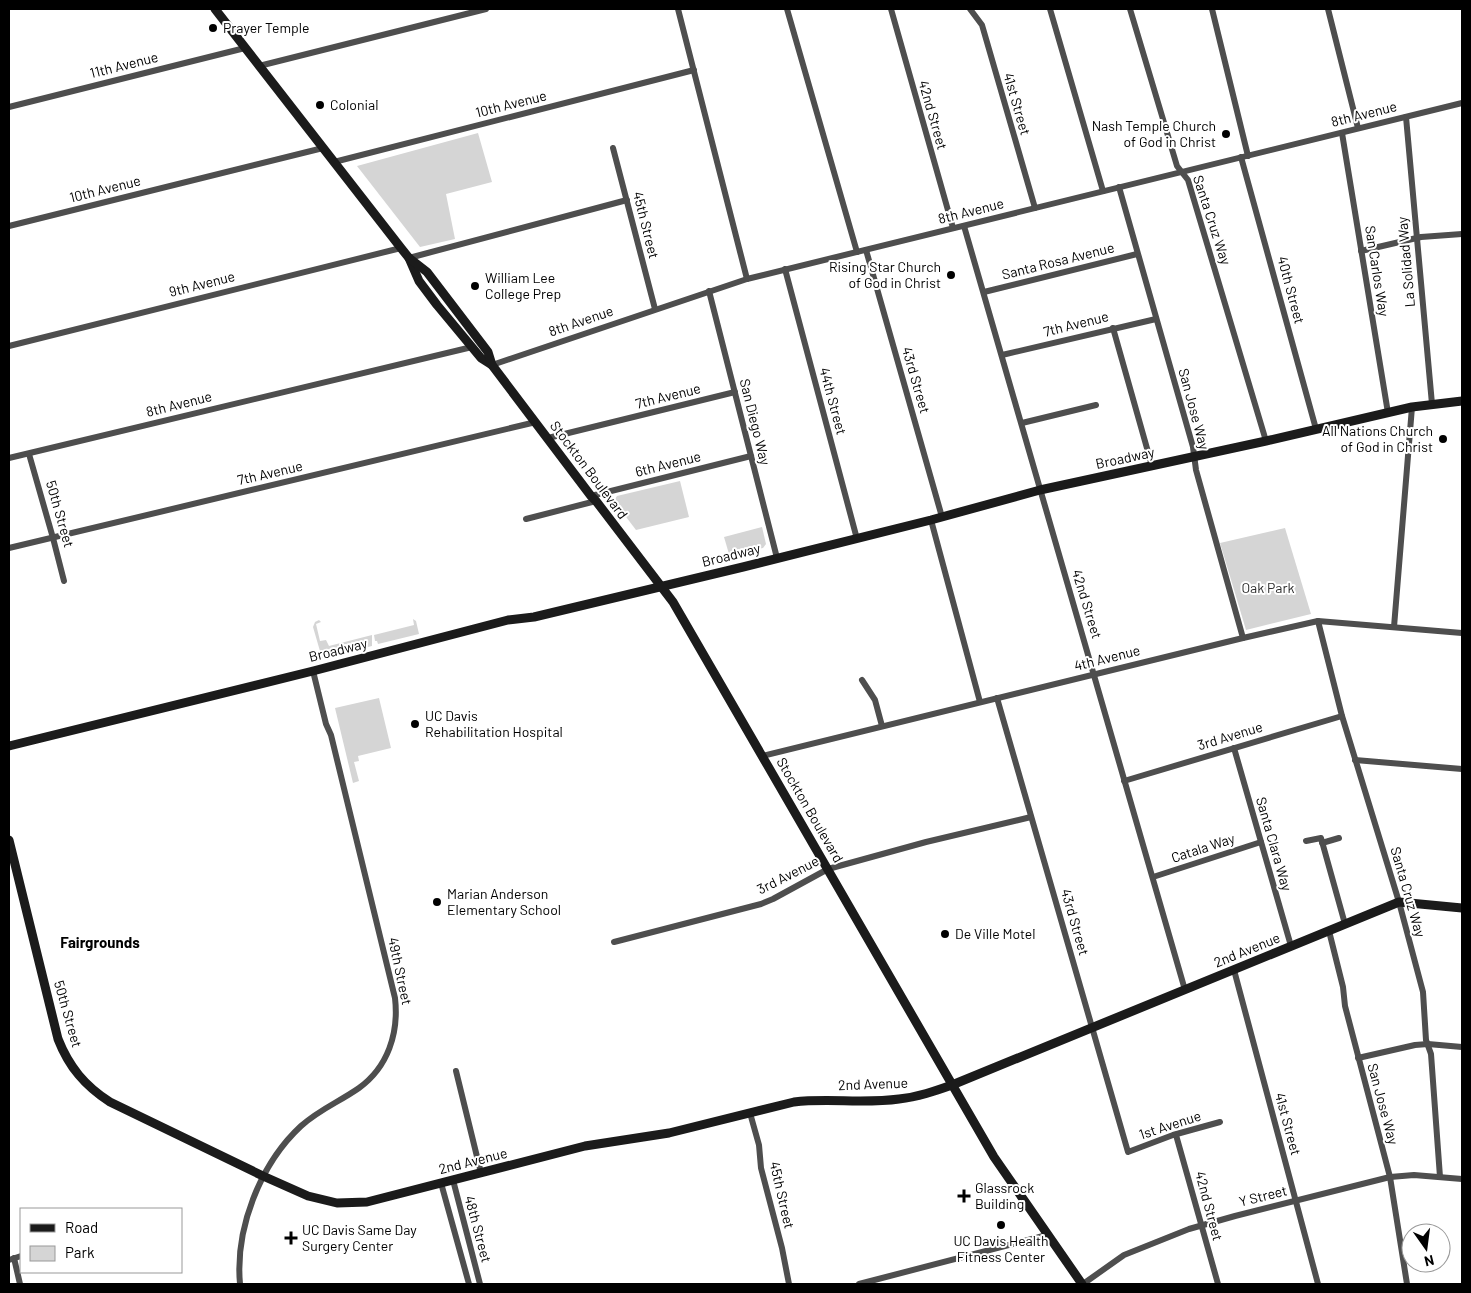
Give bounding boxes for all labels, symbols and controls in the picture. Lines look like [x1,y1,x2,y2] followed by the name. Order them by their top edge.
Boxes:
[223,19,309,36] place label: Prayer Temple
[207,22,219,34] marker: Prayer Temple
[88,48,160,81] street label: 11th Avenue
[1000,71,1034,137] street label: 41st Street
[915,78,951,151] street label: 42nd Street
[474,86,548,121] street label: 10th Avenue
[330,96,378,113] place label: Colonial
[1329,97,1399,130] street label: 8th Avenue
[314,99,326,111] marker: Colonial
[1092,117,1216,150] place label: Nash Temple Church of God in Christ
[1220,128,1232,140] marker: Nash Temple Church of God in Christ
[68,171,142,206] street label: 10th Avenue
[1190,173,1235,267] street label: Santa Cruz Way
[630,190,663,260] street label: 45th Street
[936,194,1006,227] street label: 8th Avenue
[1393,215,1418,308] street label: La Solidad Way
[1362,224,1393,318] street label: San Carlos Way
[1000,238,1116,283] street label: Santa Rosa Avenue
[1274,254,1309,326] street label: 40th Street
[829,258,941,291] place label: Rising Star Church of God in Christ
[167,267,237,300] street label: 9th Avenue
[485,269,561,302] place label: William Lee College Prep
[945,269,957,281] marker: Rising Star Church of God in Christ
[469,280,481,292] marker: William Lee College Prep
[546,302,615,340] street label: 8th Avenue
[1042,307,1110,340] street label: 7th Avenue
[899,345,934,415] street label: 43rd Street
[816,365,851,436] street label: 44th Street
[1175,366,1214,452] street label: San Jose Way
[737,377,775,467] street label: San Diego Way
[634,379,702,412] street label: 7th Avenue
[144,387,214,420] street label: 8th Avenue
[547,417,632,522] street label: Stockton Boulevard
[1322,422,1433,455] place label: All Nations Church of God in Christ
[1437,433,1449,445] marker: All Nations Church of God in Christ
[1094,443,1156,472] street label: Broadway
[633,447,703,480] street label: 6th Avenue
[236,457,304,488] street label: 7th Avenue
[43,478,78,549] street label: 50th Street
[700,539,762,570] street label: Broadway
[1069,567,1106,640] street label: 42nd Street
[1241,579,1295,596] park label: Oak Park
[307,634,369,665] street label: Broadway
[1072,641,1142,674] street label: 4th Avenue
[425,707,563,740] place label: UC Davis Rehabilitation Hospital
[409,718,421,730] marker: UC Davis Rehabilitation Hospital
[1195,718,1264,753] street label: 3rd Avenue
[773,754,847,865] street label: Stockton Boulevard
[1253,795,1296,893] street label: Santa Clara Way
[1169,829,1237,866] street label: Catala Way
[1387,845,1430,940] street label: Santa Cruz Way
[754,852,822,897] street label: 3rd Avenue
[447,885,561,918] place label: Marian Anderson Elementary School
[1058,887,1093,957] street label: 43rd Street
[431,896,443,908] marker: Marian Anderson Elementary School
[955,925,1036,942] place label: De Ville Motel
[939,928,951,940] marker: De Ville Motel
[1211,929,1282,971] street label: 2nd Avenue
[60,933,140,951] district label: Fairgrounds
[385,936,416,1006] street label: 49th Street
[51,978,86,1049] street label: 50th Street
[1364,1061,1403,1147] street label: San Jose Way
[838,1074,908,1093] street label: 2nd Avenue
[1272,1091,1305,1157] street label: 41st Street
[1137,1107,1203,1142] street label: 1st Avenue
[437,1144,509,1177] street label: 2nd Avenue
[766,1160,798,1230] street label: 45th Street
[1192,1169,1227,1243] street label: 42nd Street
[975,1179,1034,1212] place label: Glassrock Building
[1237,1181,1289,1210] street label: Y Street
[957,1189,971,1203] marker: Glassrock Building
[461,1194,496,1264] street label: 48th Street
[20,1208,182,1273] legend
[65,1218,98,1236] text: Road
[995,1219,1007,1231] marker: UC Davis Health Fitness Center
[302,1221,417,1254] place label: UC Davis Same Day Surgery Center
[1401,1223,1451,1273] north arrow
[284,1231,298,1245] marker: UC Davis Same Day Surgery Center
[953,1232,1049,1265] place label: UC Davis Health Fitness Center
[65,1243,95,1261] text: Park
[1423,1252,1436,1270] text: N

